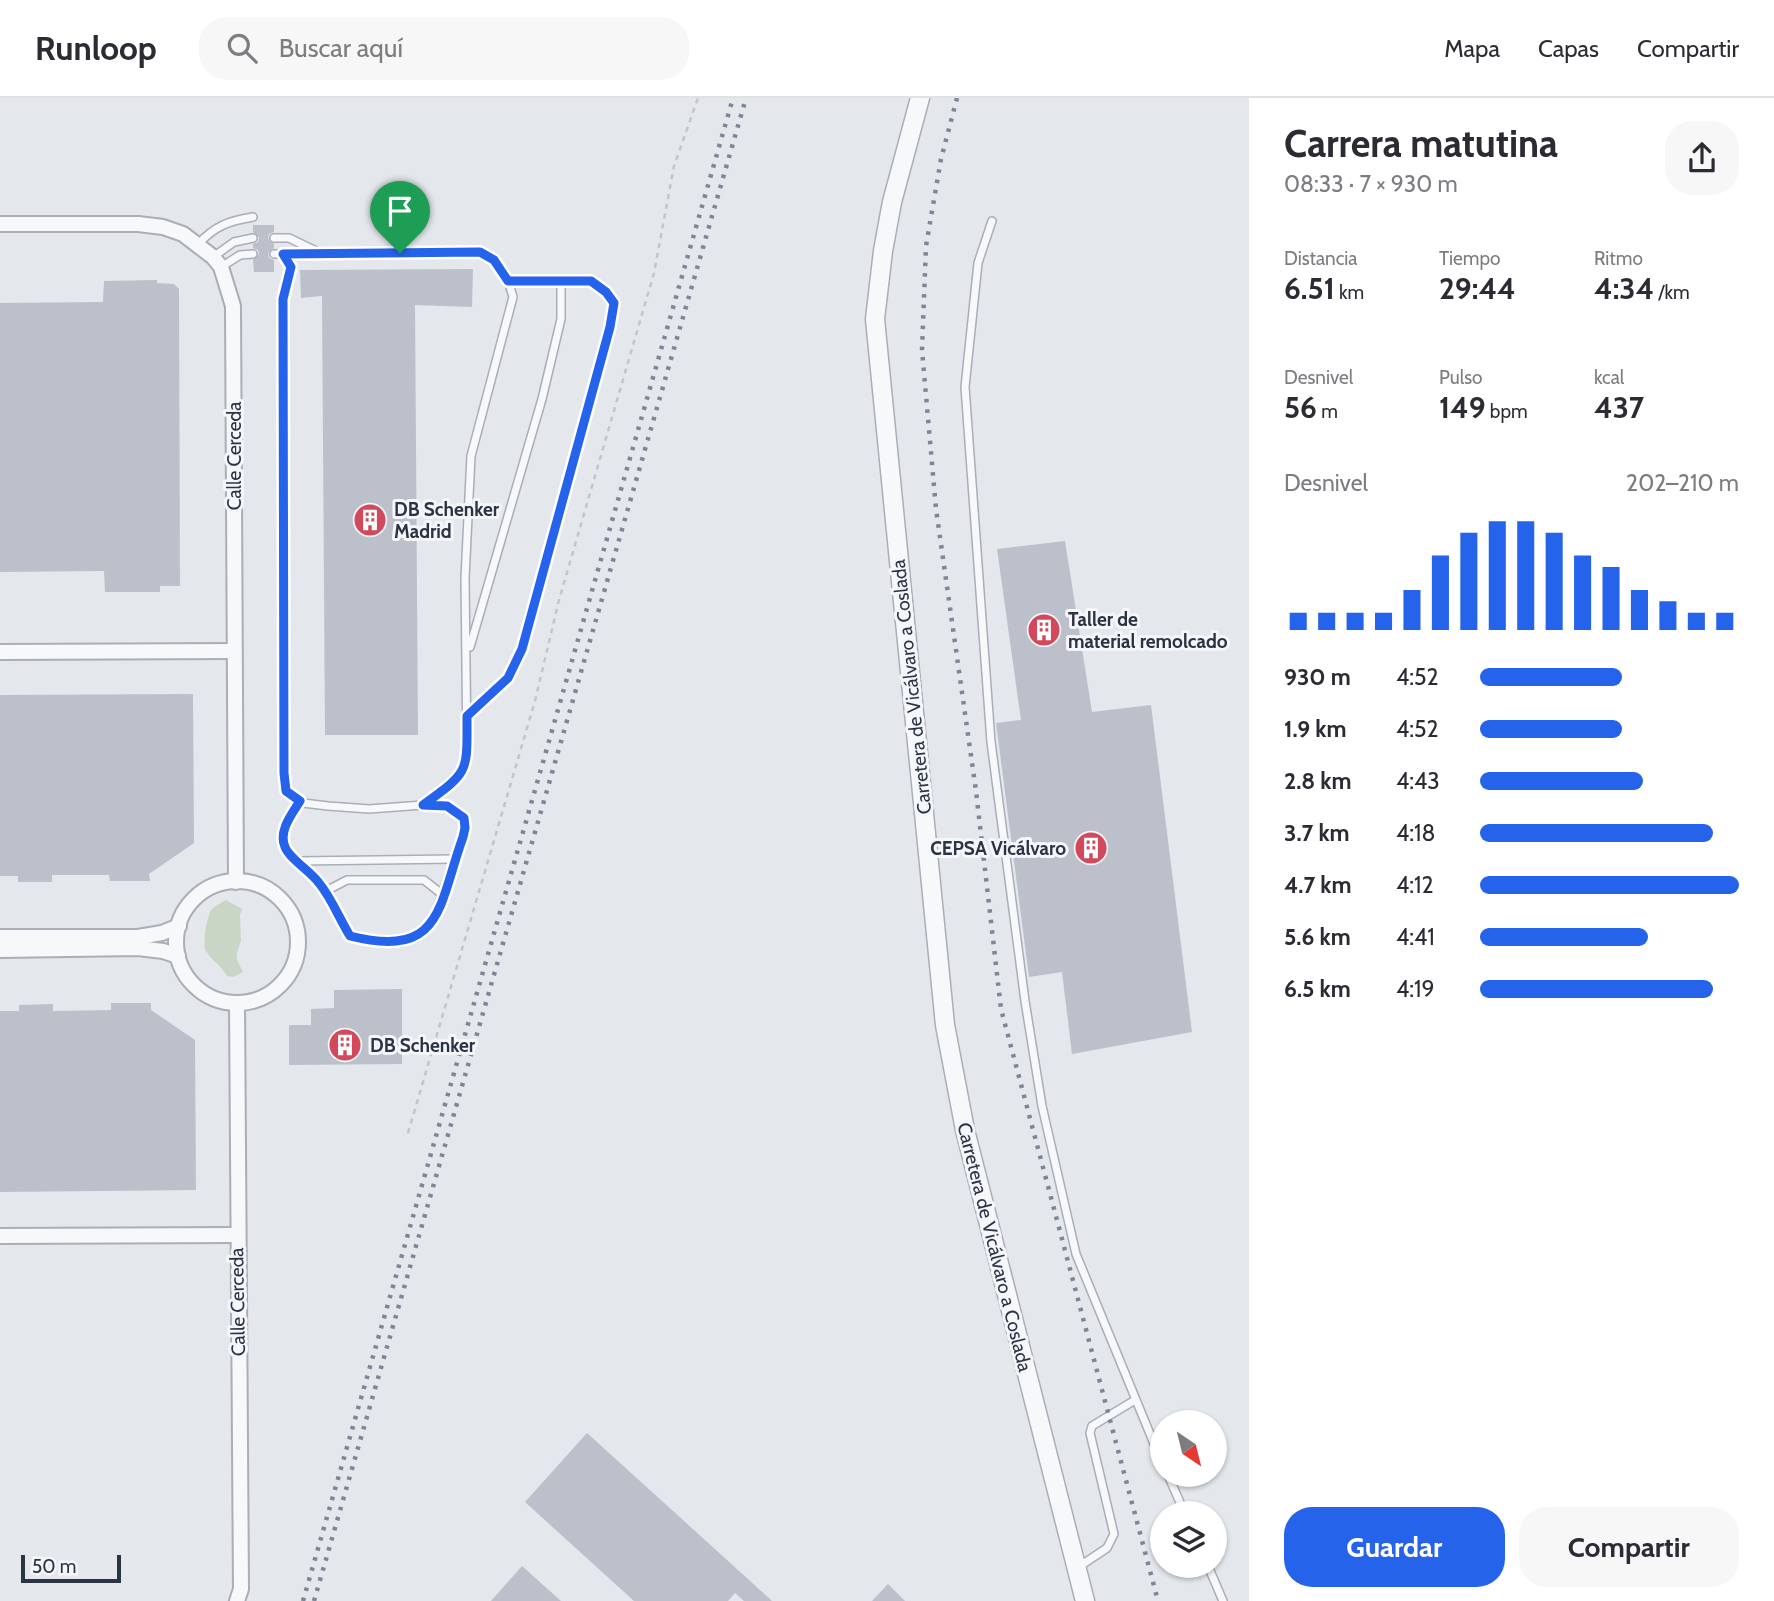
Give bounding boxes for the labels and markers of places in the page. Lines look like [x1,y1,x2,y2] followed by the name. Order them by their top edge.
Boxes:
[370,181,430,253] pin
[394,498,500,543] place label: DB Schenker Madrid
[351,501,389,539] building icon: DB Schenker Madrid
[1068,608,1228,653] place label: Taller de material remolcado
[1025,611,1063,649] building icon: Taller de material remolcado
[1072,829,1110,867] building icon: CEPSA Vicálvaro
[930,837,1066,860] place label: CEPSA Vicálvaro
[326,1026,364,1064] building icon: DB Schenker
[370,1034,476,1057] place label: DB Schenker

